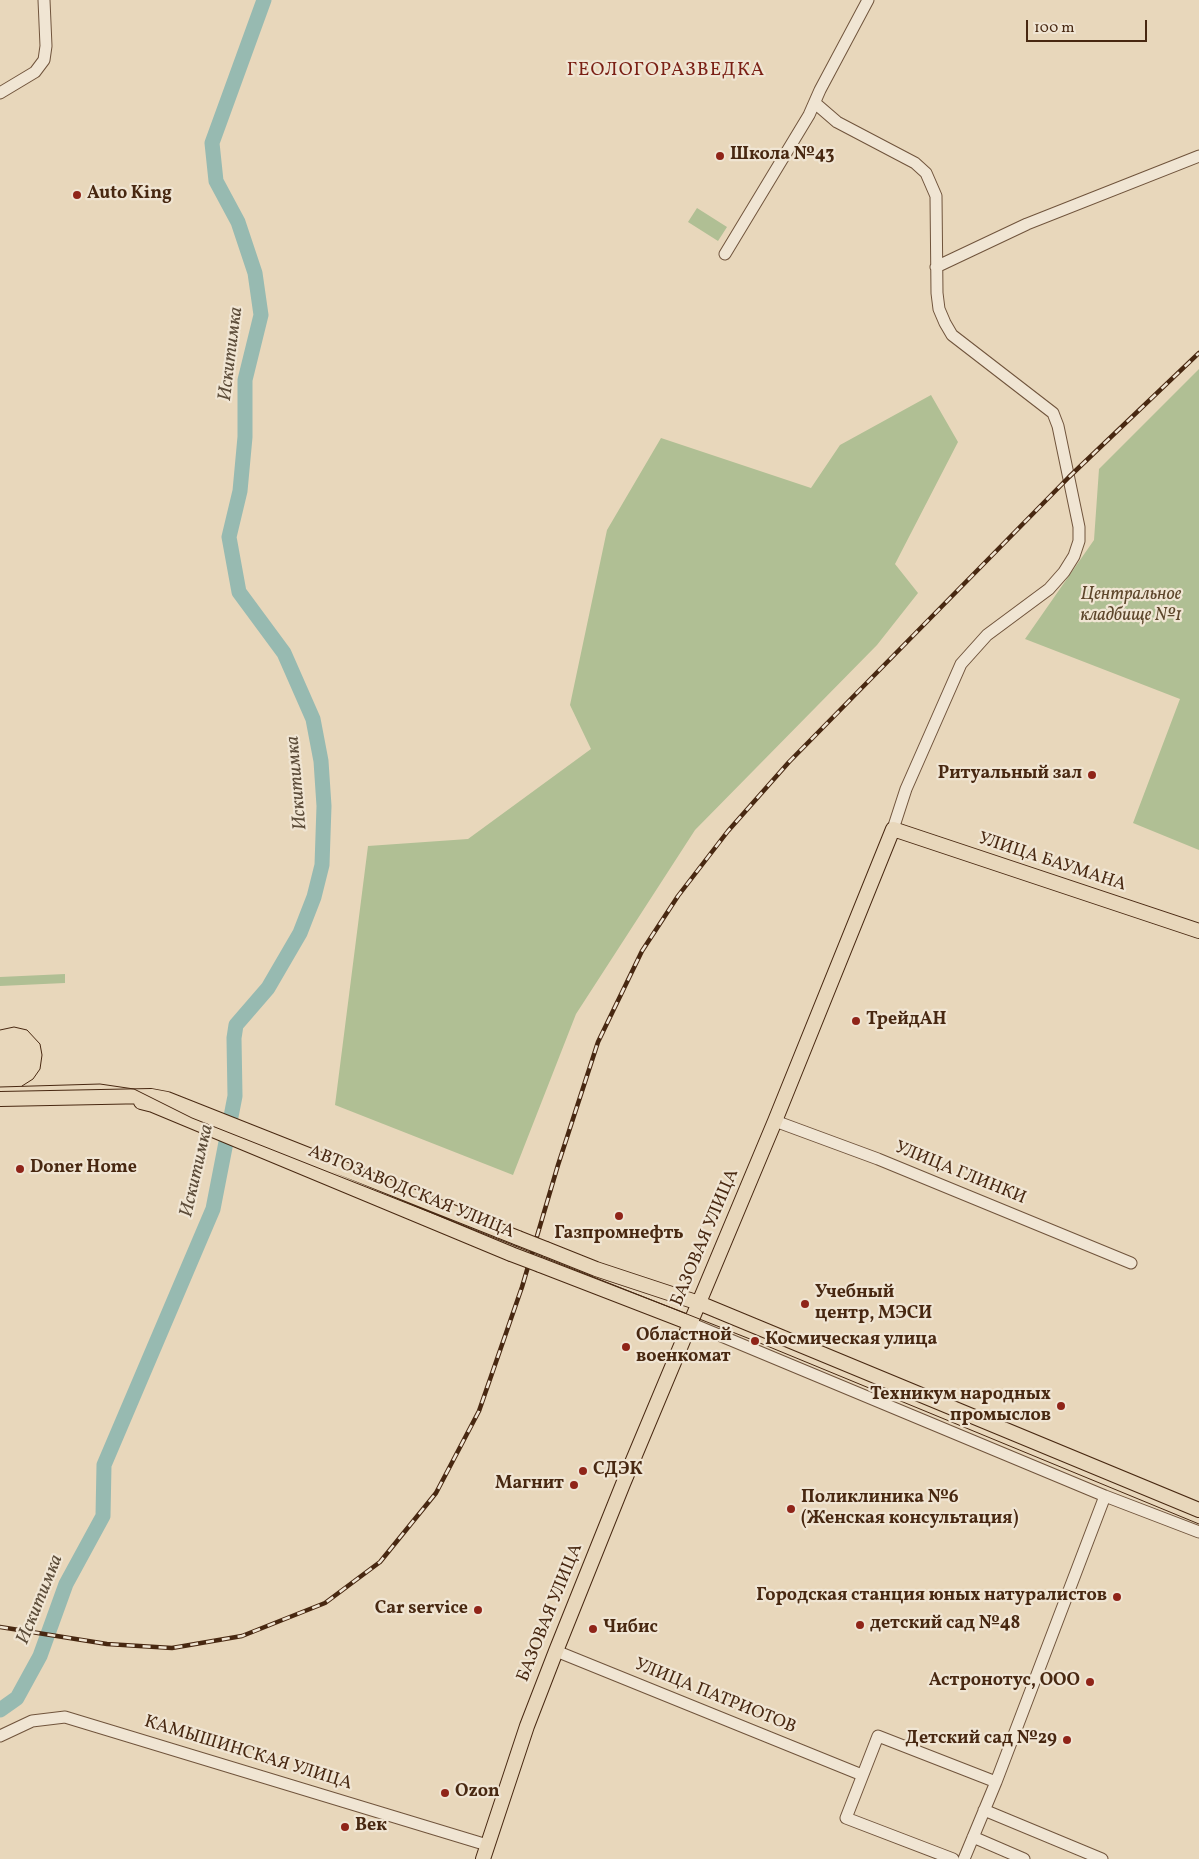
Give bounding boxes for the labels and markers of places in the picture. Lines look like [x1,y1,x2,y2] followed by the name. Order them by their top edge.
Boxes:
[730,145,834,167] place label: Школа №43
[714,150,726,162] marker: Школа №43
[87,184,172,206] place label: Auto King
[71,189,83,201] marker: Auto King
[938,764,1082,786] place label: Ритуальный зал
[1086,769,1098,781] marker: Ритуальный зал
[866,1010,947,1032] place label: ТрейдАН
[850,1015,862,1027] marker: ТрейдАН
[30,1158,137,1180] place label: Doner Home
[14,1163,26,1175] marker: Doner Home
[613,1210,625,1222] marker: Газпромнефть
[554,1224,684,1246] place label: Газпромнефть
[815,1283,932,1326] place label: Учебный центр, МЭСИ
[799,1298,811,1310] marker: Учебный центр, МЭСИ
[636,1326,732,1368] place label: Областной военкомат
[765,1330,937,1352] place label: Космическая улица
[749,1335,761,1347] marker: Космическая улица
[620,1341,632,1353] marker: Областной военкомат
[870,1385,1051,1428] place label: Техникум народных промыслов
[1055,1400,1067,1412] marker: Техникум народных промыслов
[593,1460,643,1482] place label: СДЭК
[577,1465,589,1477] marker: СДЭК
[495,1474,564,1496] place label: Магнит
[568,1479,580,1491] marker: Магнит
[801,1488,1018,1530] place label: Поликлиника №6 (Женская консультация)
[785,1503,797,1515] marker: Поликлиника №6 (Женская консультация)
[756,1586,1107,1608] place label: Городская станция юных натуралистов
[1111,1591,1123,1603] marker: Городская станция юных натуралистов
[375,1599,468,1621] place label: Car service
[472,1604,484,1616] marker: Car service
[870,1614,1020,1636] place label: детский сад №48
[603,1618,658,1640] place label: Чибис
[854,1619,866,1631] marker: детский сад №48
[587,1623,599,1635] marker: Чибис
[929,1671,1080,1693] place label: Астронотус, ООО
[1084,1676,1096,1688] marker: Астронотус, ООО
[905,1729,1057,1751] place label: Детский сад №29
[1061,1734,1073,1746] marker: Детский сад №29
[455,1782,500,1804] place label: Ozon
[439,1787,451,1799] marker: Ozon
[355,1816,387,1838] place label: Век
[339,1821,351,1833] marker: Век

